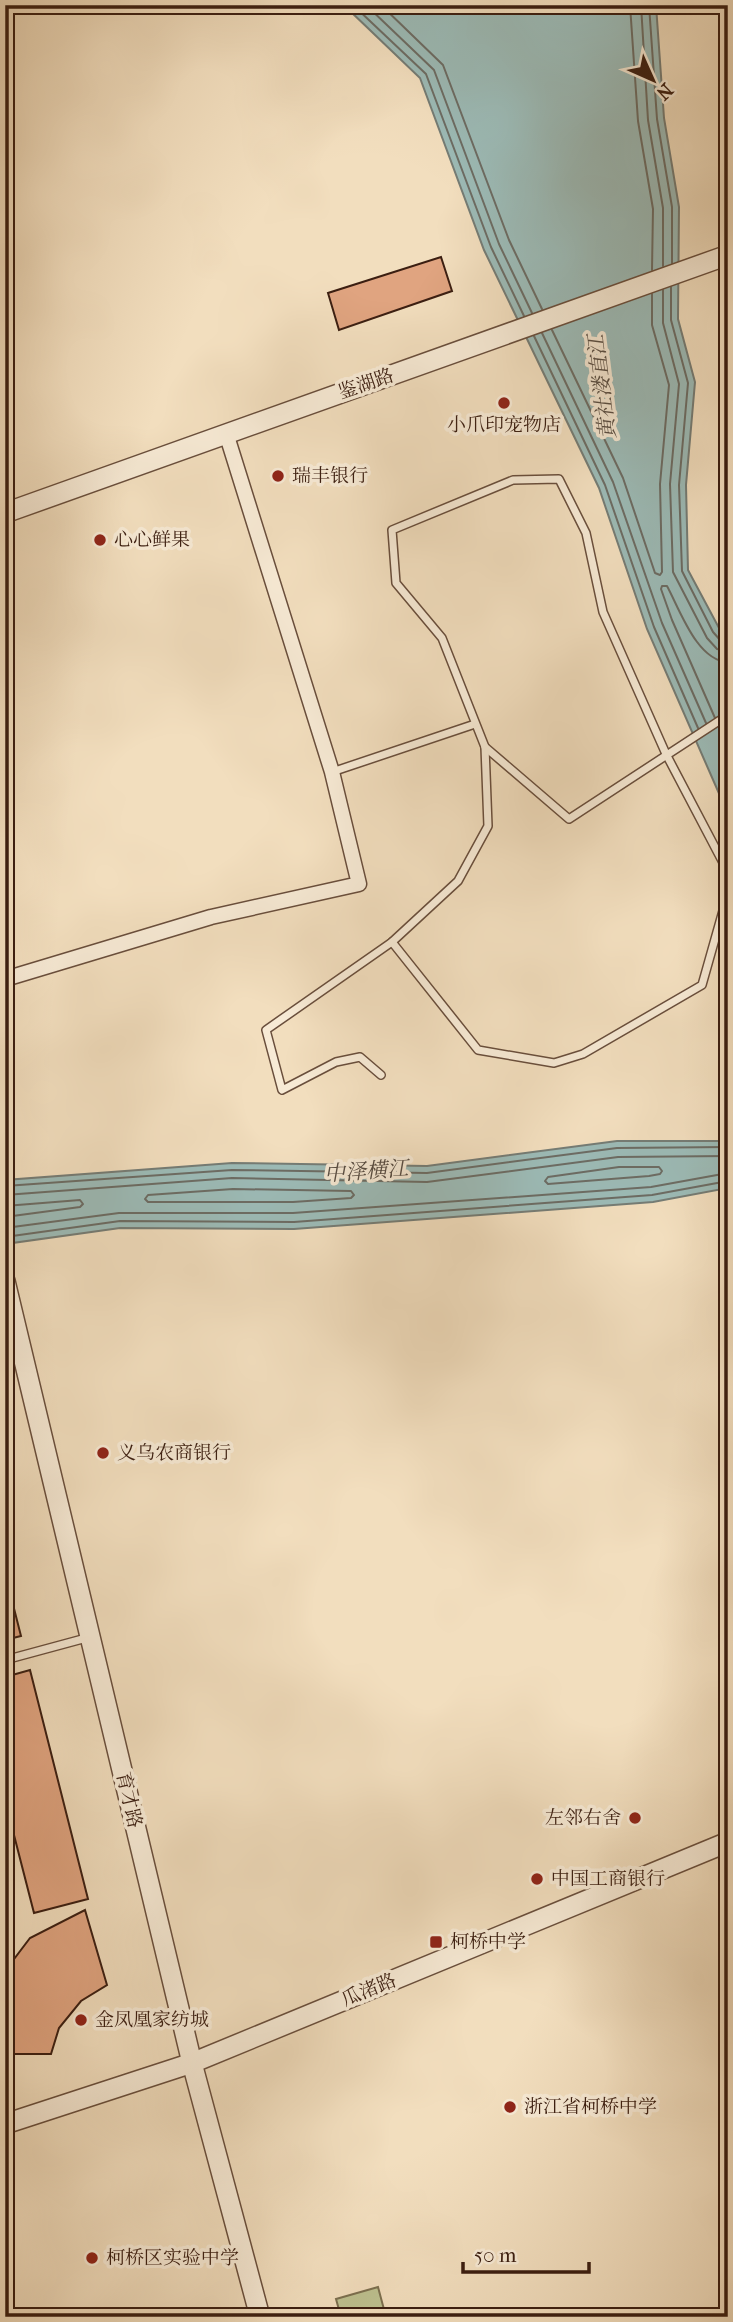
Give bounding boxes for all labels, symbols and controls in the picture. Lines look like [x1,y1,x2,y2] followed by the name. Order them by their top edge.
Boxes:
[618,46,688,116] north arrow
[651,78,677,105] text: N
[583,330,620,441] water label: 黄社溇直江
[335,364,397,404] street label: 鉴湖路
[496,395,512,411] marker: 小爪印宠物店
[447,414,561,436] place label: 小爪印宠物店
[292,465,368,487] place label: 瑞丰银行
[270,468,286,484] marker: 瑞丰银行
[114,529,190,551] place label: 心心鲜果
[92,532,108,548] marker: 心心鲜果
[323,1156,412,1186] water label: 中泽横江
[117,1442,231,1464] place label: 义乌农商银行
[95,1445,111,1461] marker: 义乌农商银行
[112,1770,146,1830] street label: 育才路
[545,1807,621,1829] place label: 左邻右舍
[627,1810,643,1826] marker: 左邻右舍
[551,1868,665,1890] place label: 中国工商银行
[529,1871,545,1887] marker: 中国工商银行
[450,1931,526,1953] place label: 柯桥中学
[428,1934,444,1950] marker: 柯桥中学
[338,1969,400,2011] street label: 瓜渚路
[95,2009,209,2031] place label: 金凤凰家纺城
[73,2012,89,2028] marker: 金凤凰家纺城
[524,2096,657,2118] place label: 浙江省柯桥中学
[502,2099,518,2115] marker: 浙江省柯桥中学
[463,2231,590,2275] scale bar
[474,2243,517,2267] text: 50 m
[106,2247,239,2269] place label: 柯桥区实验中学
[84,2250,100,2266] marker: 柯桥区实验中学

